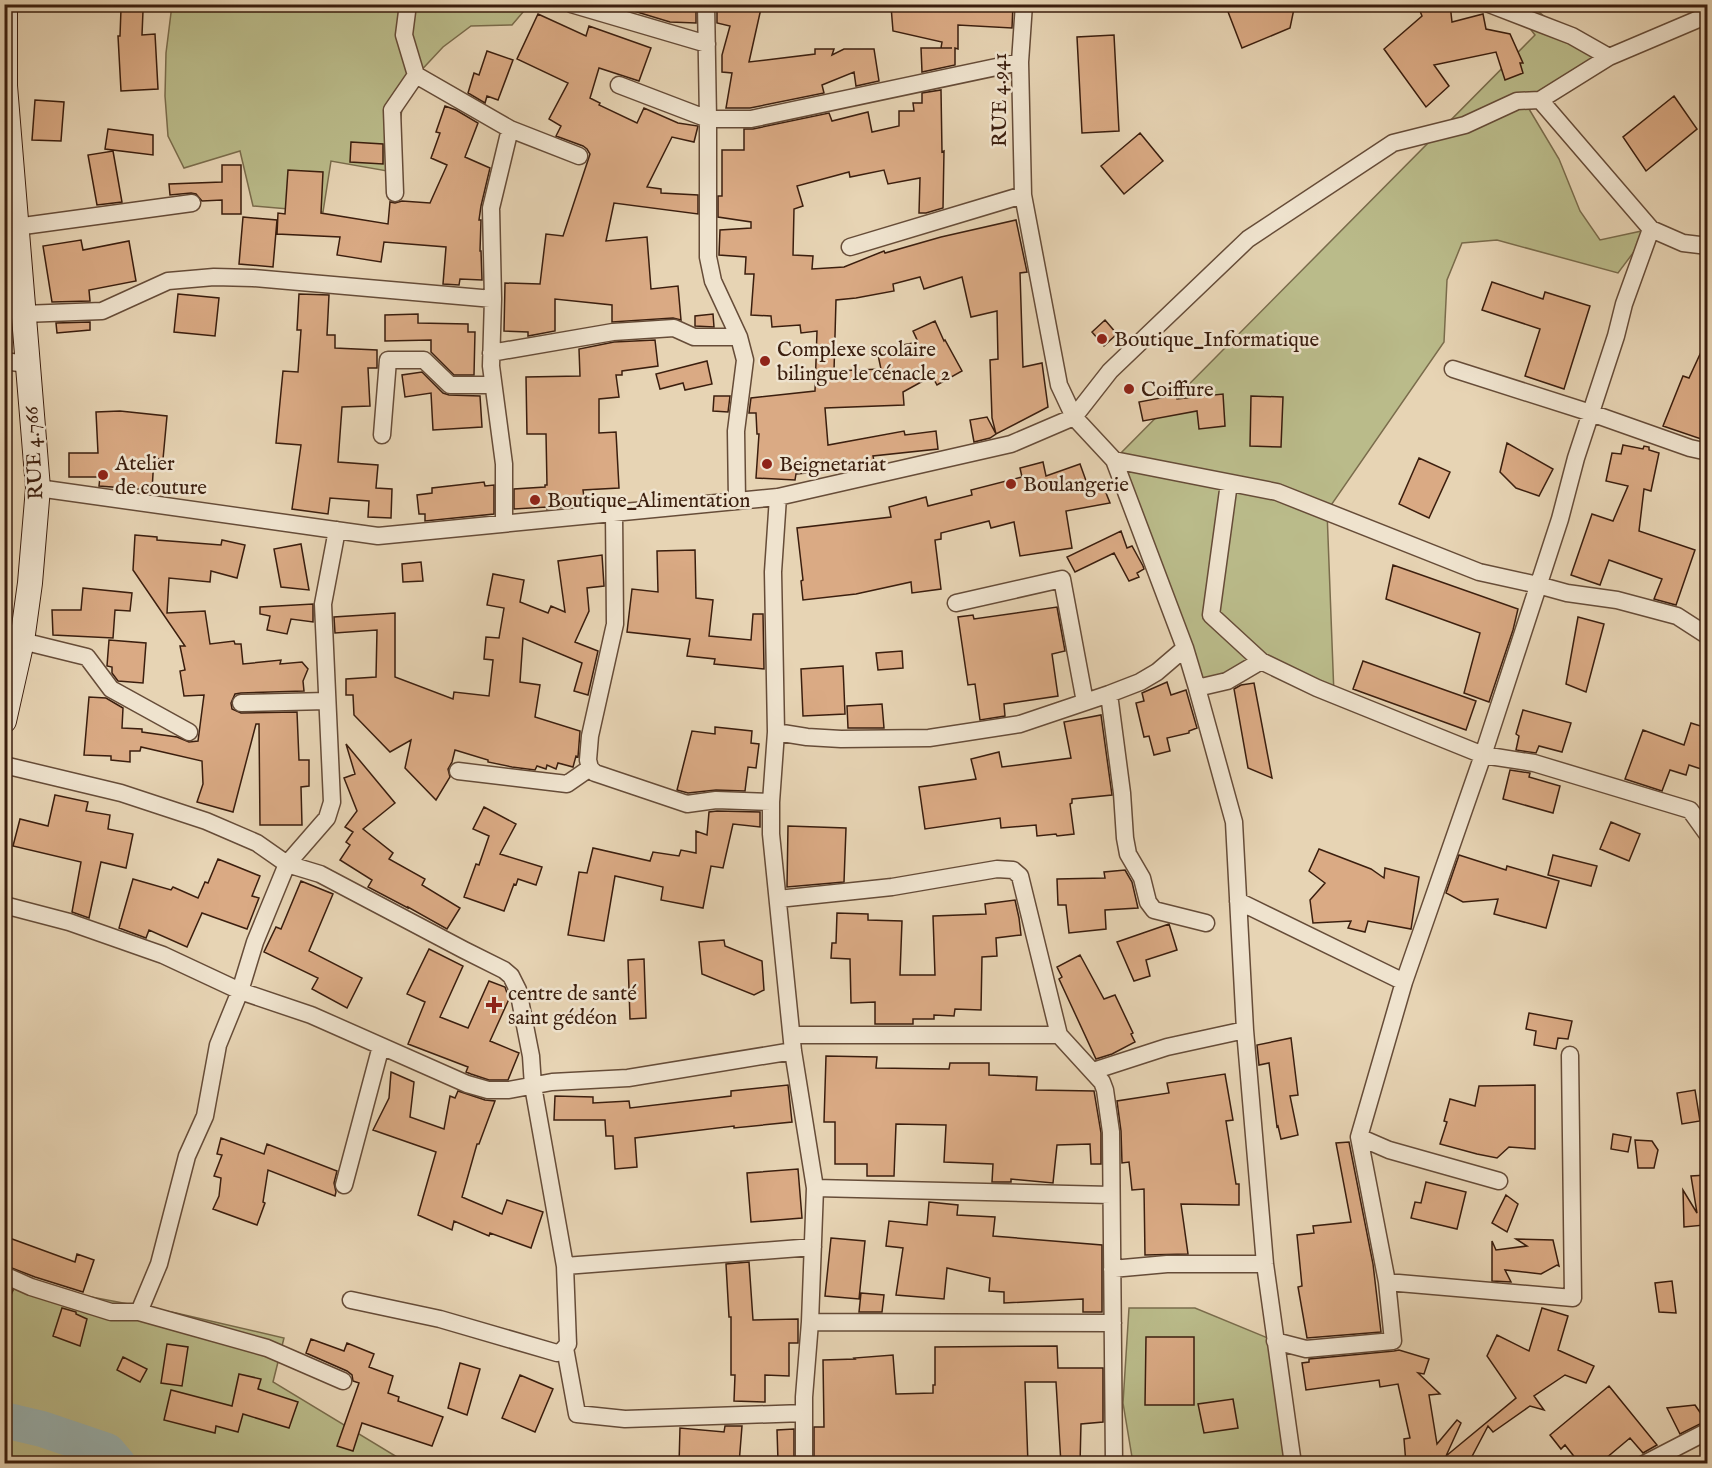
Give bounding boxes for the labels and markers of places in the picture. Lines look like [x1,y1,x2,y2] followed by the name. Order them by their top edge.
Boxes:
[1114,327,1320,354] place label: Boutique_Informatique
[1095,332,1109,346] marker: Boutique_Informatique
[777,337,950,388] place label: Complexe scolaire bilingue le cénacle 2
[758,354,772,368] marker: Complexe scolaire bilingue le cénacle 2
[1141,377,1214,404] place label: Coiffure
[1122,382,1136,396] marker: Coiffure
[114,451,207,502] place label: Atelier de couture
[779,452,886,479] place label: Beignetariat
[760,457,774,471] marker: Beignetariat
[96,468,110,482] marker: Atelier de couture
[1023,472,1129,499] place label: Boulangerie
[1004,477,1018,491] marker: Boulangerie
[547,488,751,515] place label: Boutique_Alimentation
[528,493,542,507] marker: Boutique_Alimentation
[508,981,637,1032] place label: centre de santé saint gédéon
[485,996,503,1014] marker: centre de santé saint gédéon

